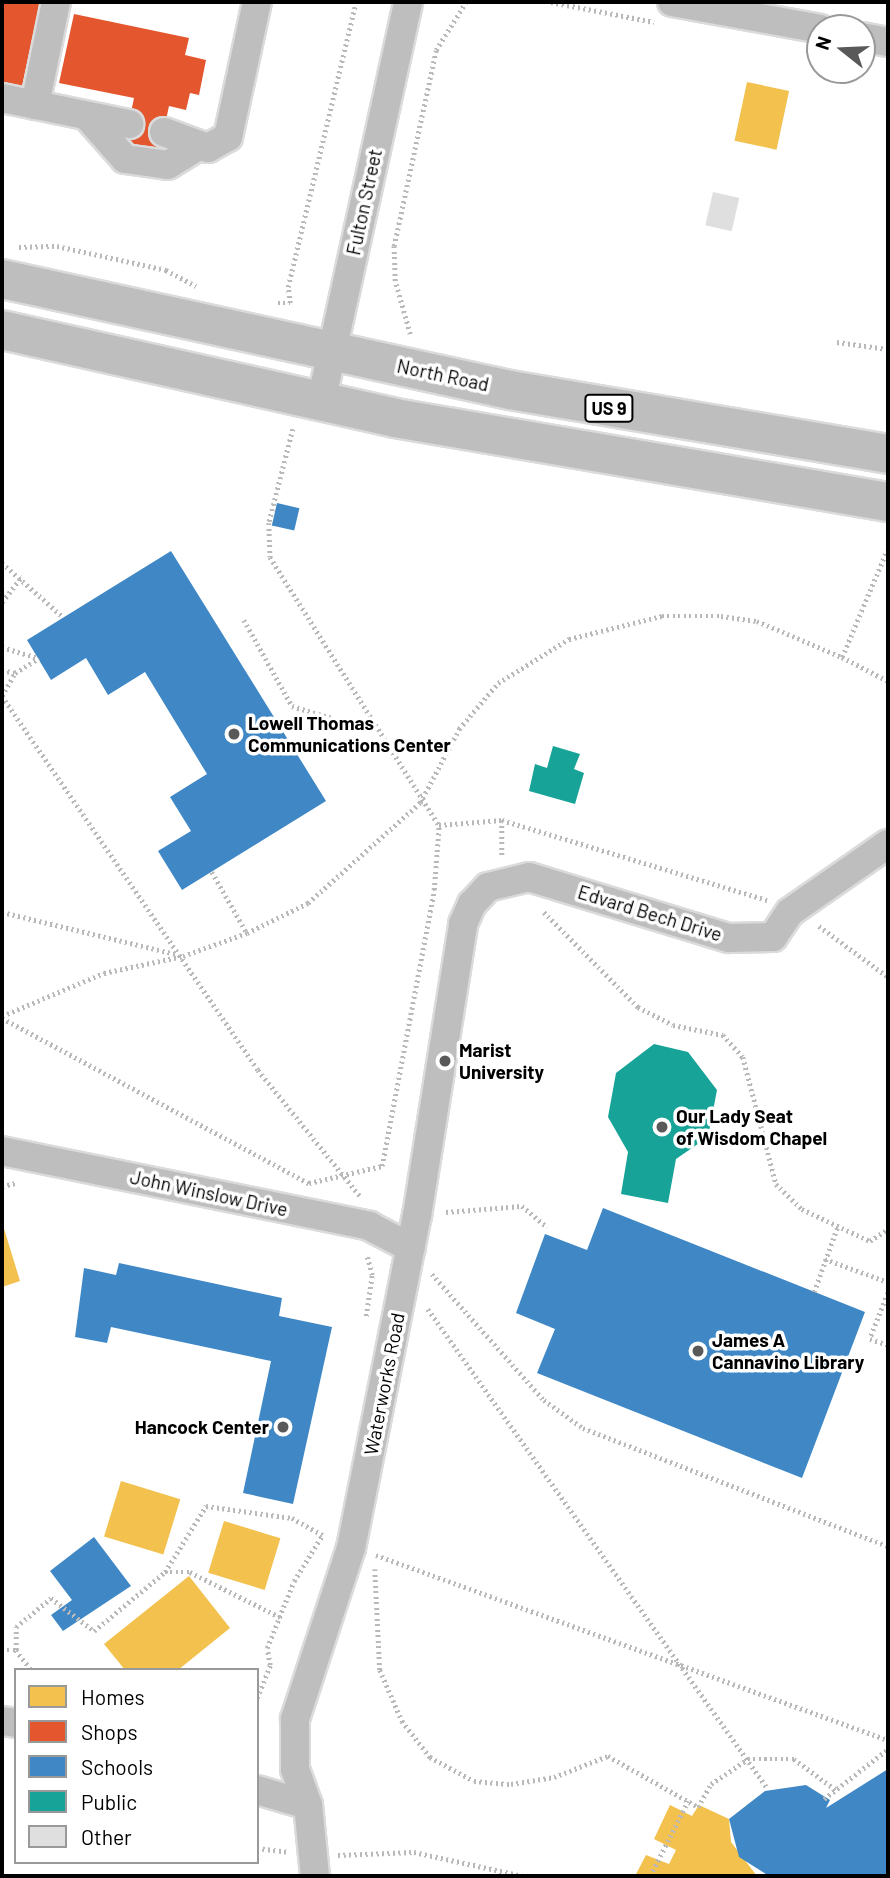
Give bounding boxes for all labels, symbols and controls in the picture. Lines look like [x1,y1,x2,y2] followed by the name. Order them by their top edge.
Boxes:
[806,14,876,84] north arrow
[810,33,835,53] text: N
[342,147,386,257] street label: Fulton Street
[395,354,491,396] street label: North Road
[583,394,635,422] road number: US 9
[248,712,451,756] place label: Lowell Thomas Communications Center
[226,726,242,742] marker: Lowell Thomas Communications Center
[575,880,725,946] street label: Edvard Bech Drive
[459,1039,544,1083] place label: Marist University
[437,1053,453,1069] marker: Marist University
[676,1105,827,1149] place label: Our Lady Seat of Wisdom Chapel
[654,1119,670,1135] marker: Our Lady Seat of Wisdom Chapel
[128,1165,290,1221] street label: John Winslow Drive
[359,1311,409,1457] street label: Waterworks Road
[712,1329,864,1373] place label: James A Cannavino Library
[690,1343,706,1359] marker: James A Cannavino Library
[135,1416,269,1438] place label: Hancock Center
[275,1419,291,1435] marker: Hancock Center
[14,1668,259,1864] legend
[81,1684,145,1709] text: Homes
[81,1719,138,1744] text: Shops
[81,1754,153,1779] text: Schools
[81,1789,137,1814] text: Public
[81,1824,132,1849] text: Other

